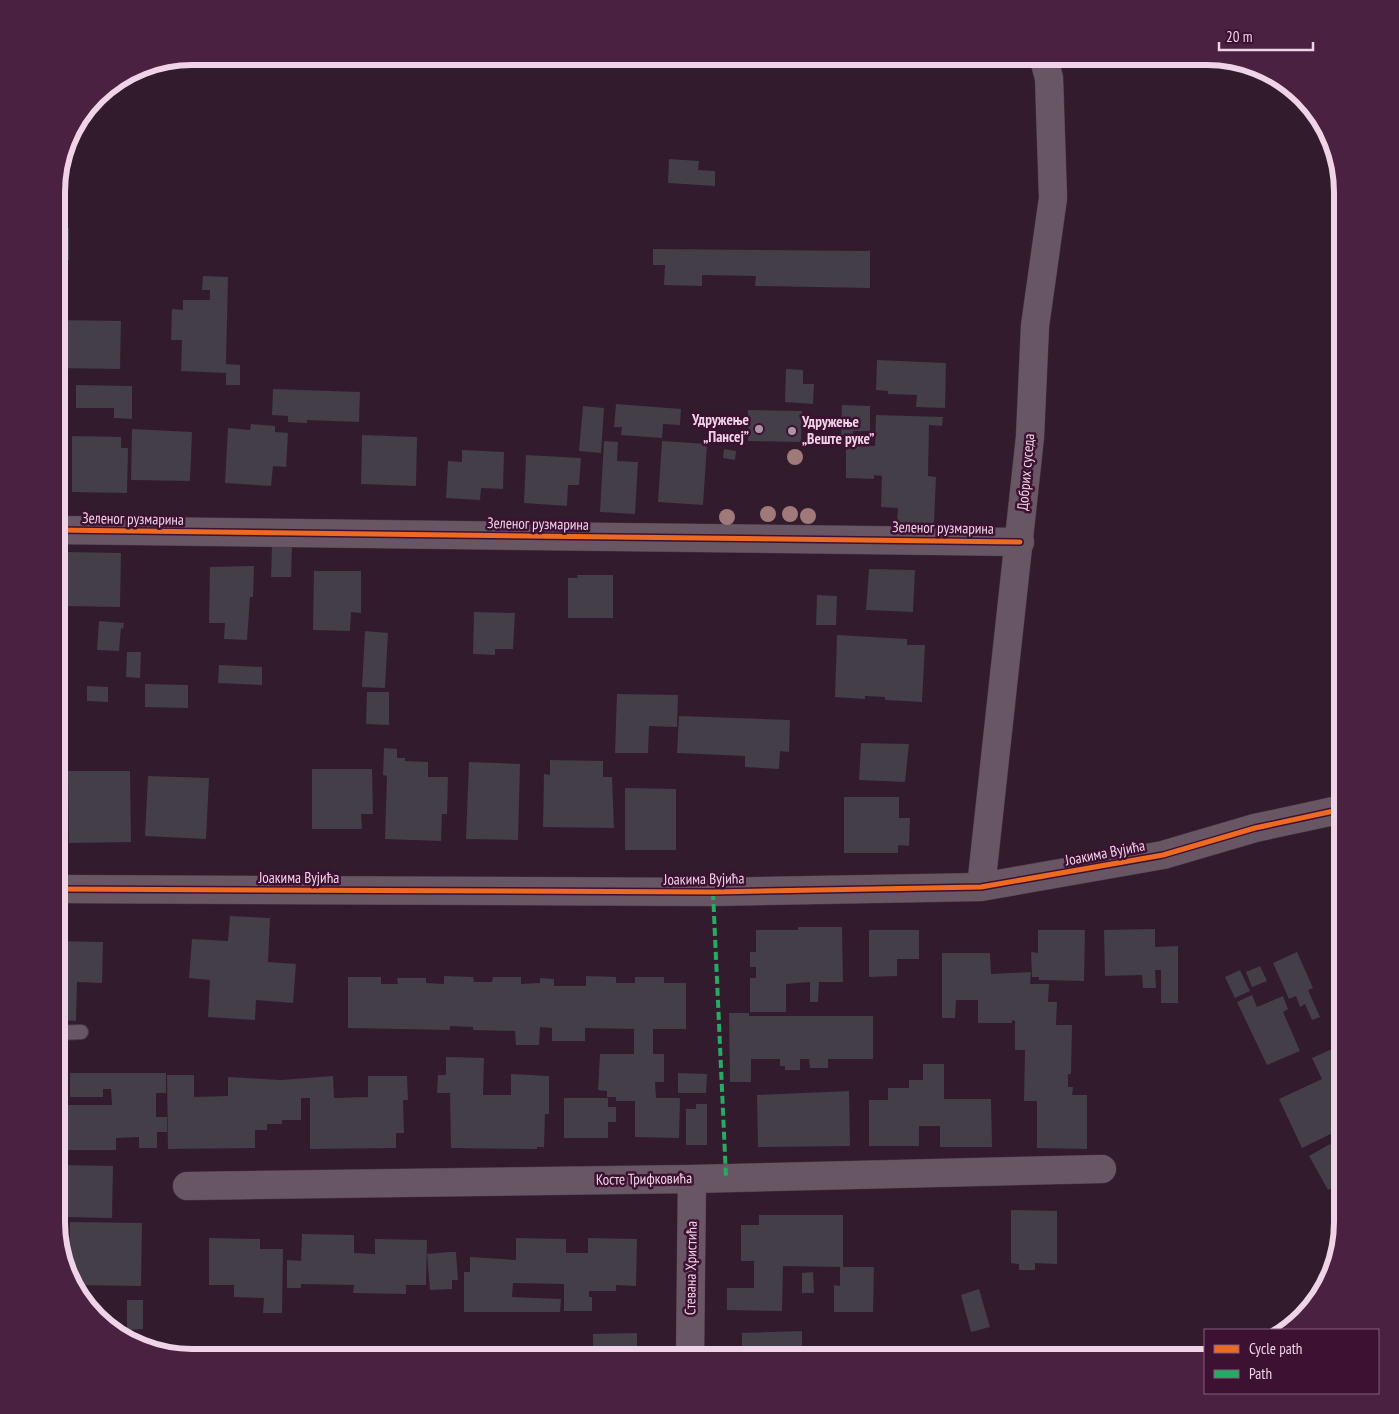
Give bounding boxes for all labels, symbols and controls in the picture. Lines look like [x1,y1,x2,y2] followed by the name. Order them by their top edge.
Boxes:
[1219,20,1313,52] scale bar
[1226,27,1252,46] text: 20 m
[691,410,749,446] place label: Удружење „Пансеј”
[801,412,874,448] place label: Удружење „Веште руке”
[753,423,765,435] marker: Удружење „Пансеј”
[786,425,798,437] marker: Удружење „Веште руке”
[1013,433,1038,511] street label: Добрих суседа
[82,508,184,529] street label: Зеленог рузмарина
[487,513,589,534] street label: Зеленог рузмарина
[892,517,994,538] street label: Зеленог рузмарина
[1063,835,1146,870] street label: Јоакима Вујића
[258,868,339,887] street label: Јоакима Вујића
[663,868,744,889] street label: Јоакима Вујића
[596,1168,692,1189] street label: Косте Трифковића
[680,1221,701,1315] street label: Стевана Христића
[1204,1329,1379,1394] legend
[1249,1339,1302,1358] text: Cycle path
[1249,1364,1272,1383] text: Path

